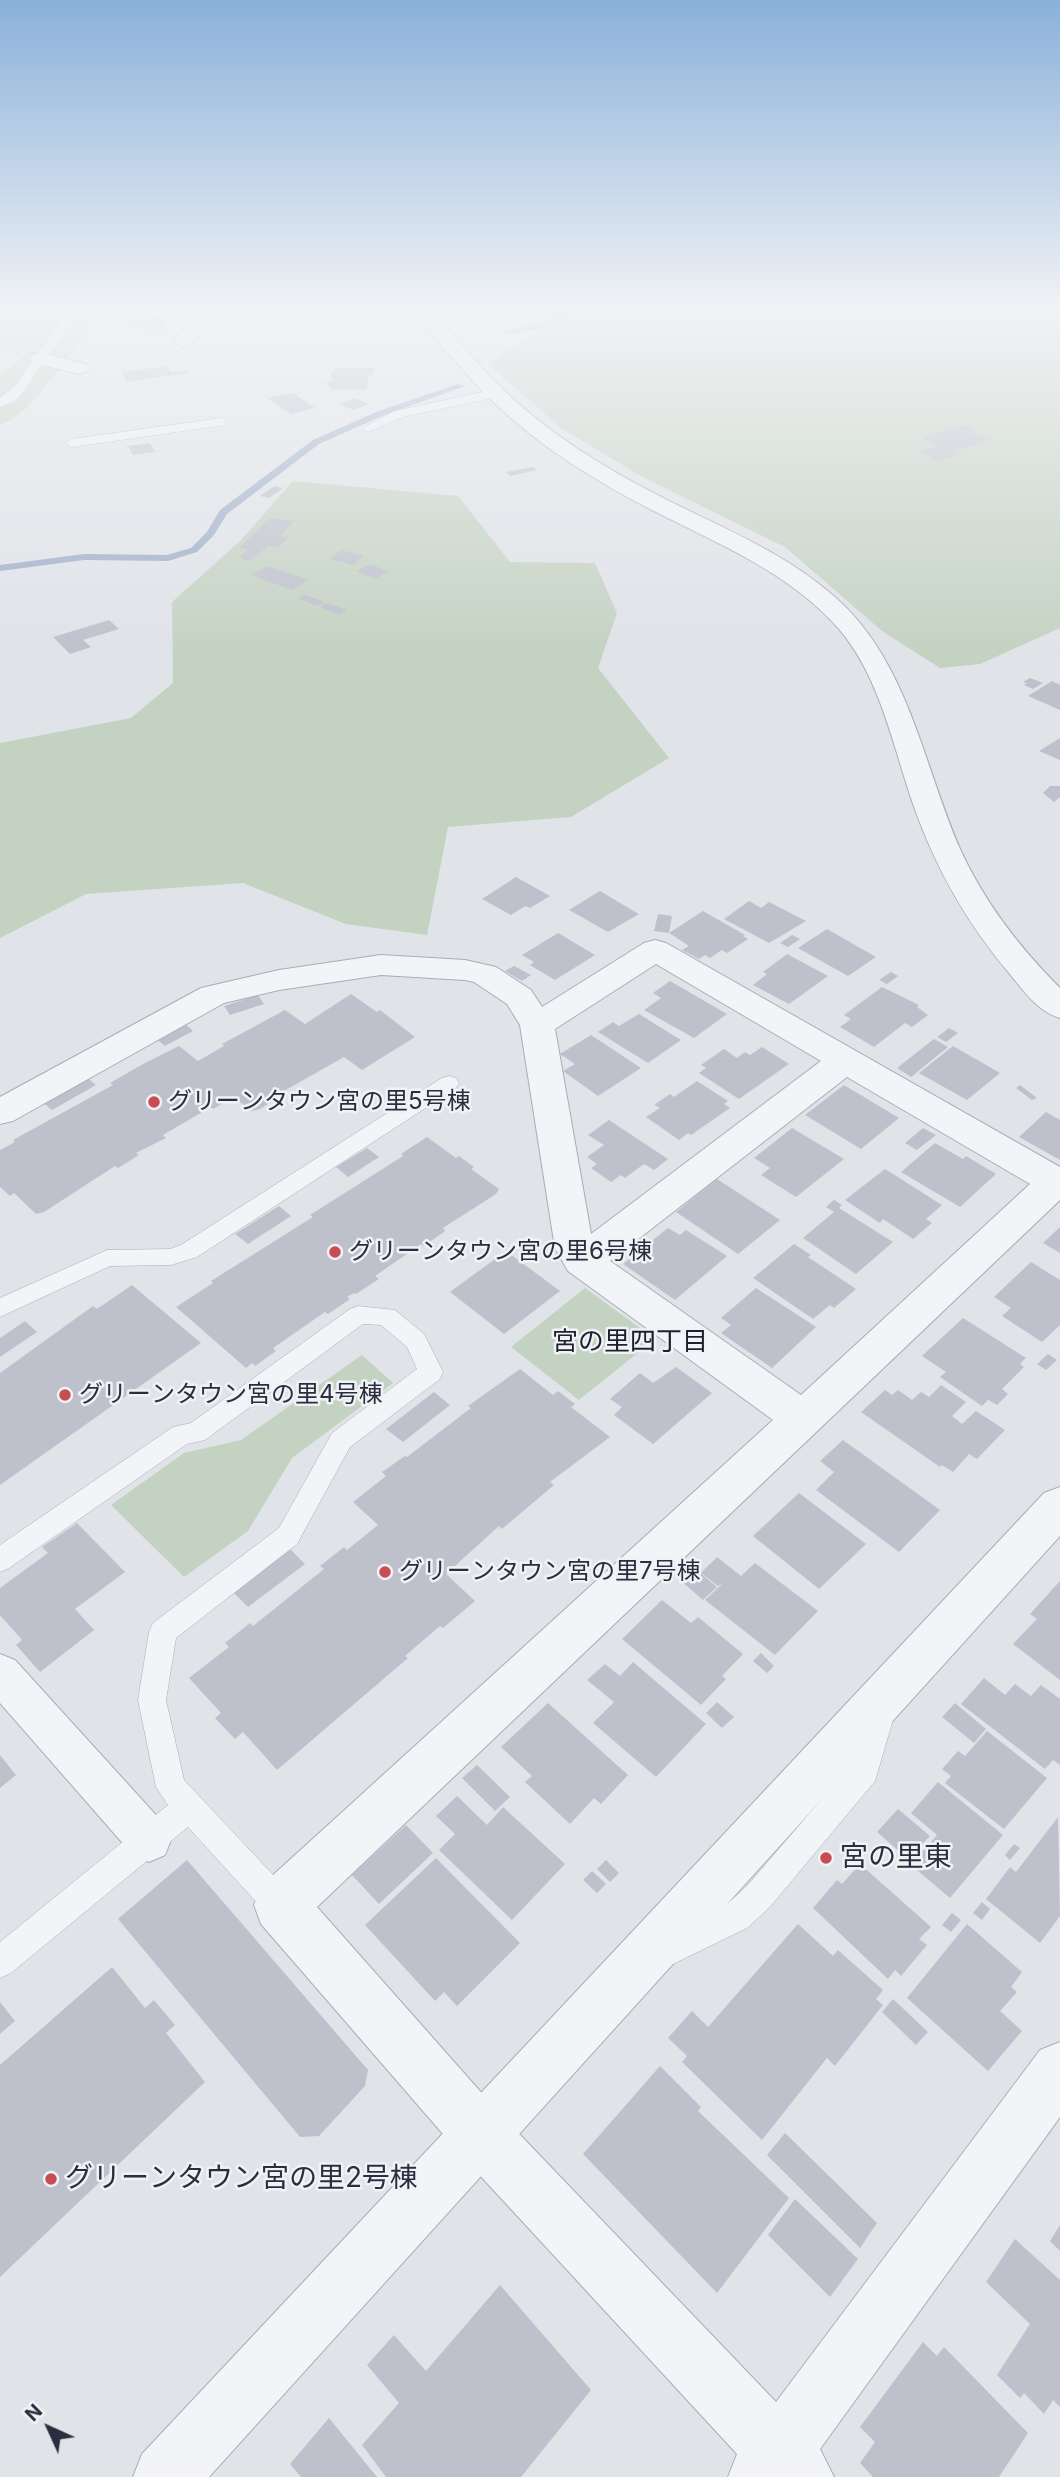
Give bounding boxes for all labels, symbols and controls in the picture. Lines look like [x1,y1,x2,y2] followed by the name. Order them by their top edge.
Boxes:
[168,1088,471,1116] place label: グリーンタウン宮の里5号棟
[146,1094,162,1110] marker: グリーンタウン宮の里5号棟
[349,1238,652,1266] place label: グリーンタウン宮の里6号棟
[327,1244,343,1260] marker: グリーンタウン宮の里6号棟
[552,1326,708,1358] district label: 宮の里四丁目
[79,1381,383,1409] place label: グリーンタウン宮の里4号棟
[57,1387,73,1403] marker: グリーンタウン宮の里4号棟
[399,1558,701,1586] place label: グリーンタウン宮の里7号棟
[377,1564,393,1580] marker: グリーンタウン宮の里7号棟
[840,1841,952,1875] place label: 宮の里東
[818,1850,834,1866] marker: 宮の里東
[65,2162,418,2196] place label: グリーンタウン宮の里2号棟
[43,2171,59,2187] marker: グリーンタウン宮の里2号棟
[14,2393,84,2463] north arrow
[21,2400,47,2426] text: N

